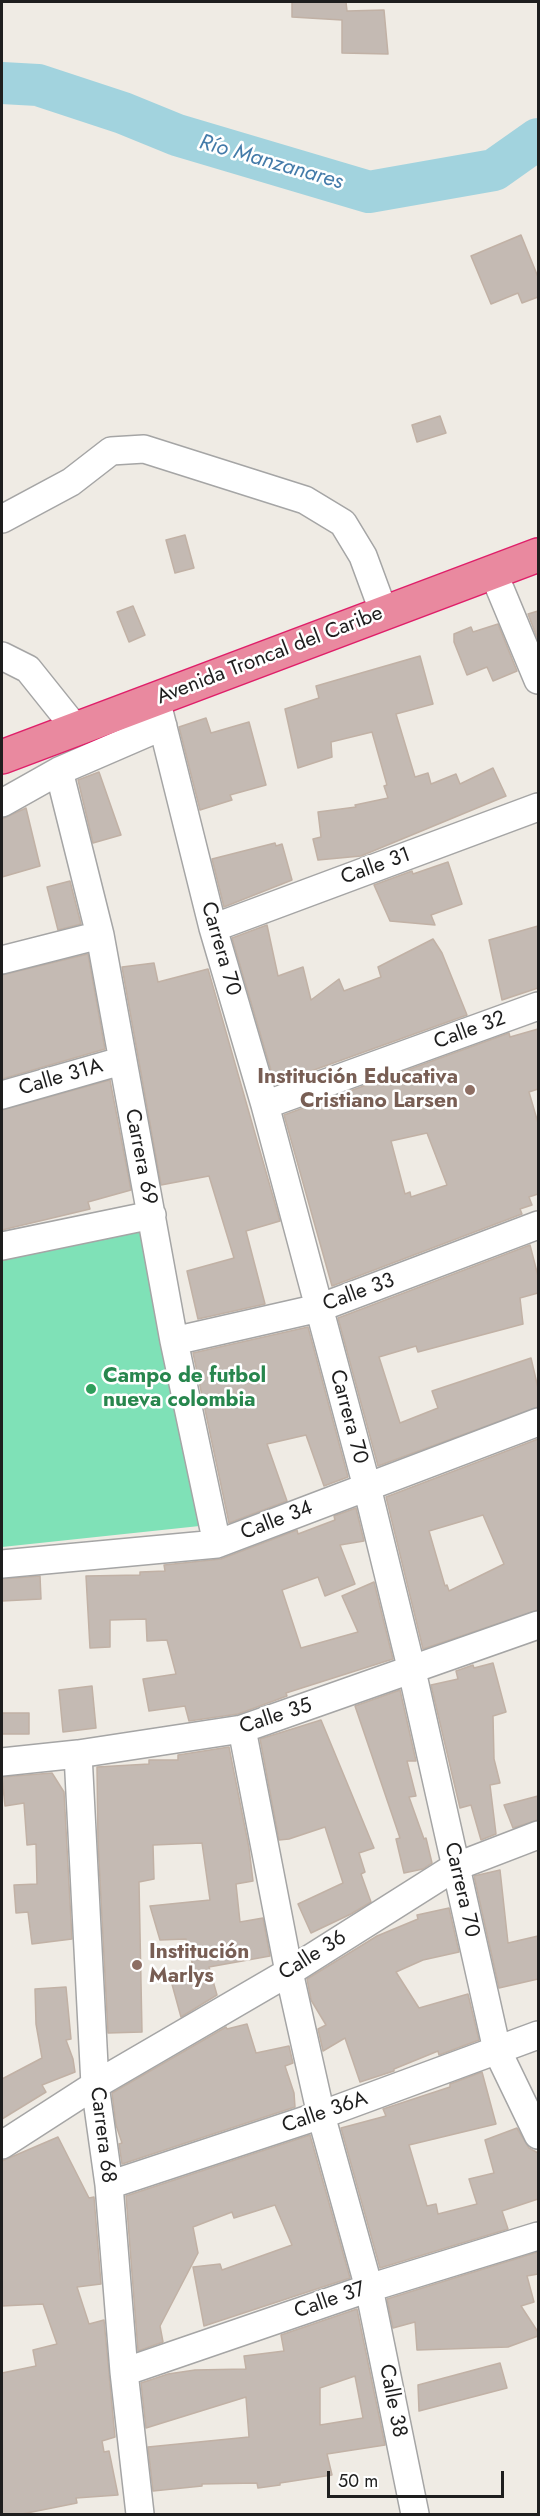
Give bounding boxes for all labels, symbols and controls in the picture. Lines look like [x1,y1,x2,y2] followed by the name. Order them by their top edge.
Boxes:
[196,130,346,196] water label: Río Manzanares
[153,601,387,711] street label: Avenida Troncal del Caribe
[338,843,414,891] street label: Calle 31
[195,899,245,999] street label: Carrera 70
[431,1006,509,1056] street label: Calle 32
[16,1054,106,1102] street label: Calle 31A
[257,1065,458,1115] place label: Institución Educativa Cristiano Larsen
[463,1083,477,1097] marker: Institución Educativa Cristiano Larsen
[118,1107,162,1207] street label: Carrera 69
[320,1268,398,1318] street label: Calle 33
[103,1364,266,1414] place label: Campo de futbol nueva colombia
[323,1367,373,1467] street label: Carrera 70
[84,1382,98,1396] marker: Campo de futbol nueva colombia
[237,1496,317,1546] street label: Calle 34
[237,1693,315,1741] street label: Calle 35
[438,1840,484,1940] street label: Carrera 70
[275,1925,351,1987] street label: Calle 36
[149,1940,249,1990] place label: Institución Marlys
[130,1958,144,1972] marker: Institución Marlys
[84,2086,120,2184] street label: Carrera 68
[279,2087,371,2139] street label: Calle 36A
[291,2277,369,2325] street label: Calle 37
[373,2362,411,2440] street label: Calle 38
[330,2459,507,2497] scale bar
[338,2468,378,2494] text: 50 m

